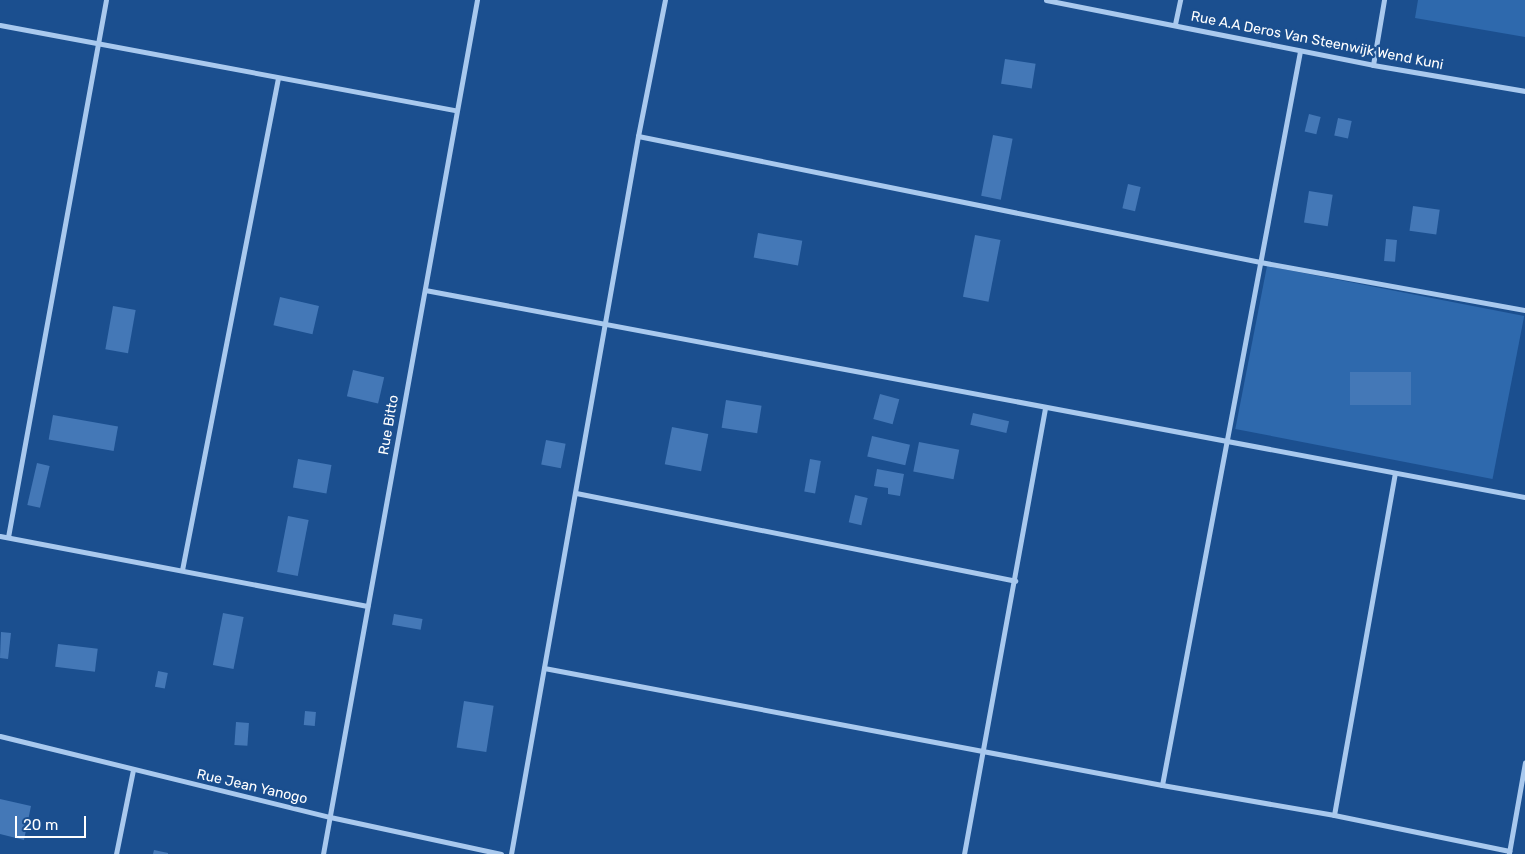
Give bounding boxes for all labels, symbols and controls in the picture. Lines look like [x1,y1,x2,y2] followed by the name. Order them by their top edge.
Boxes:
[1189,8,1445,74] street label: Rue A.A Deros Van Steenwijk Wend Kuni
[375,394,403,456] street label: Rue Bitto
[195,766,309,808] street label: Rue Jean Yanogo
[18,806,89,838] scale bar
[23,816,58,834] text: 20 m

